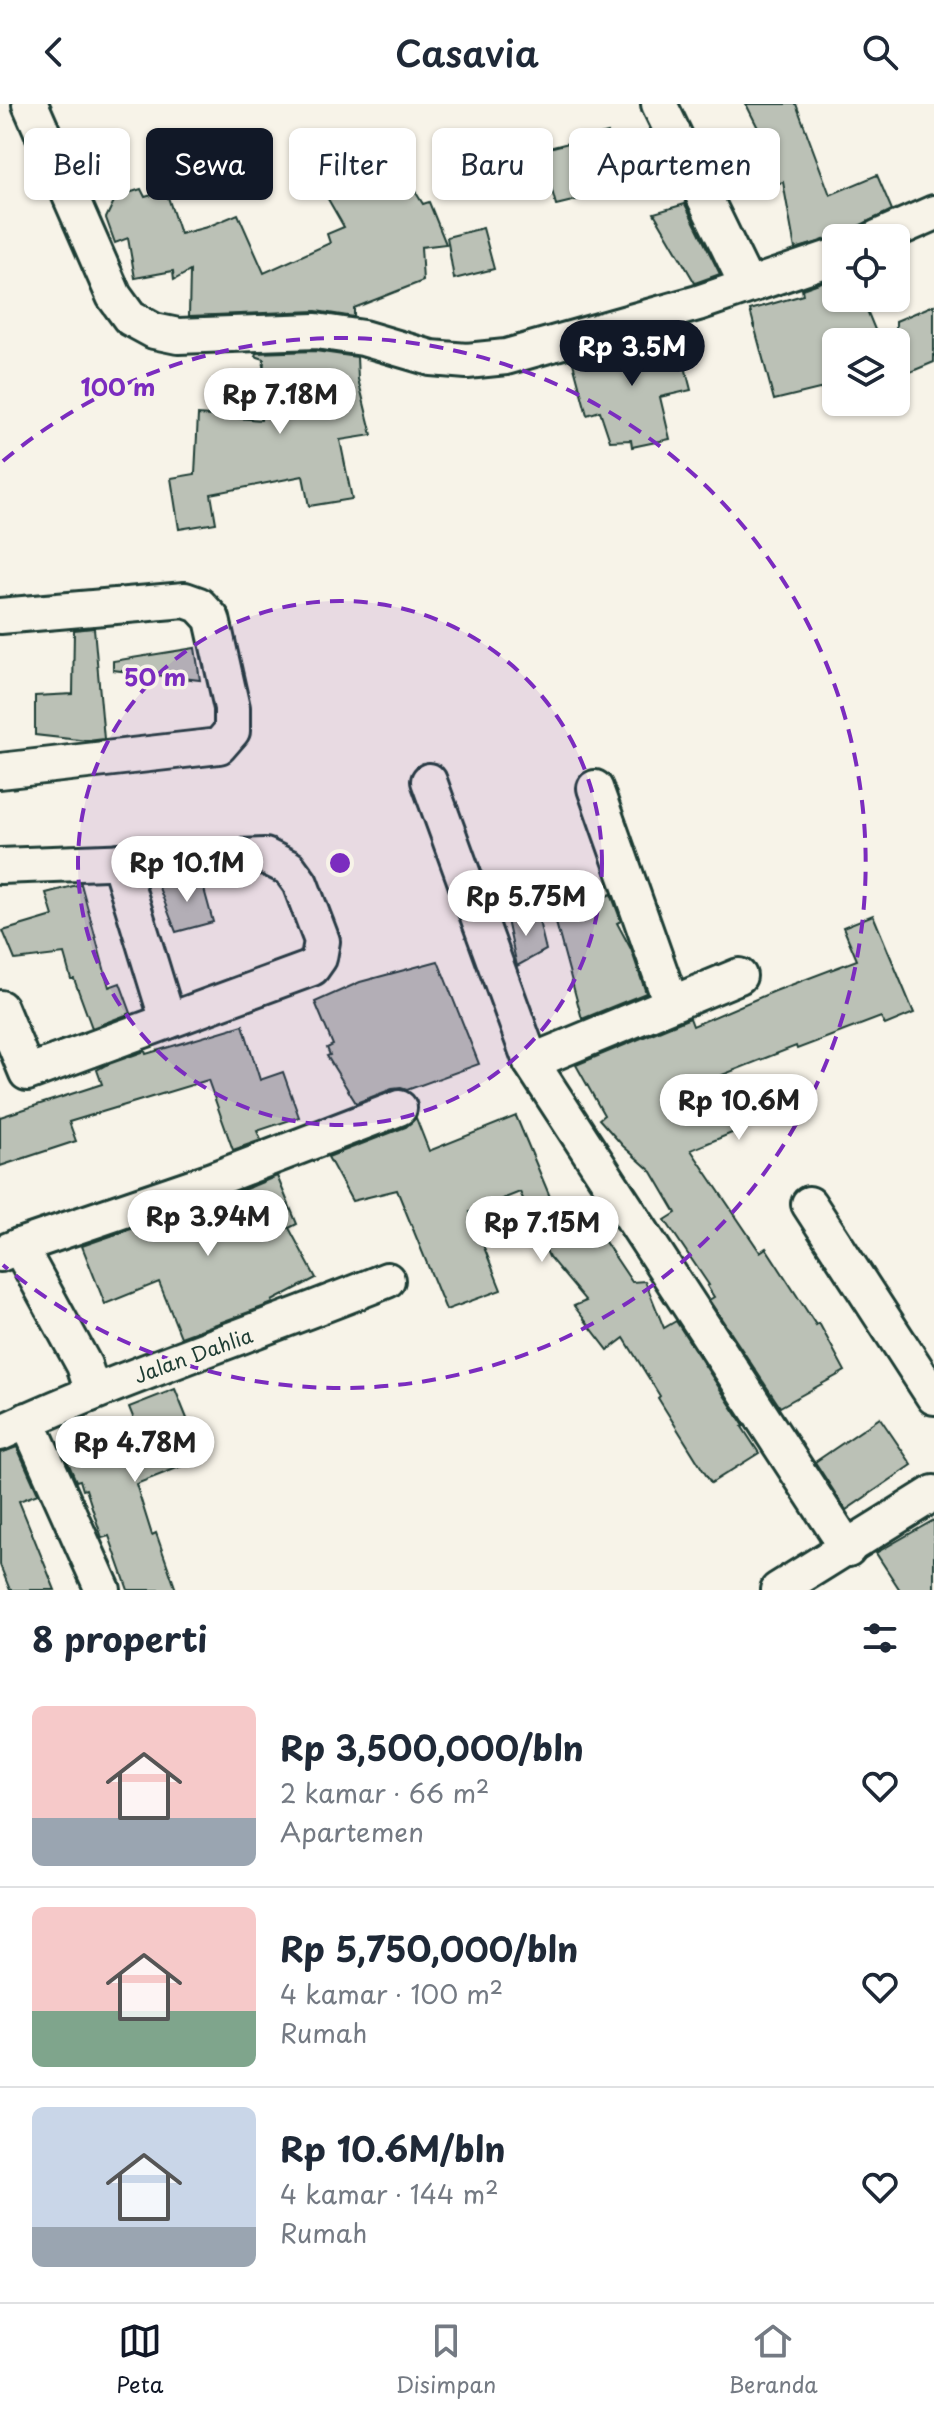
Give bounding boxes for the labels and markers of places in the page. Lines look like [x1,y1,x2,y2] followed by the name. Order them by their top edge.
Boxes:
[558,320,706,388] pin: Rp 3.5M
[197,368,363,436] pin: Rp 7.18M
[104,836,270,904] pin: Rp 10.1M
[326,849,354,877] centre of rings
[443,870,609,938] pin: Rp 5.75M
[656,1074,822,1142] pin: Rp 10.6M
[125,1190,291,1258] pin: Rp 3.94M
[459,1196,625,1264] pin: Rp 7.15M
[52,1416,218,1484] pin: Rp 4.78M

